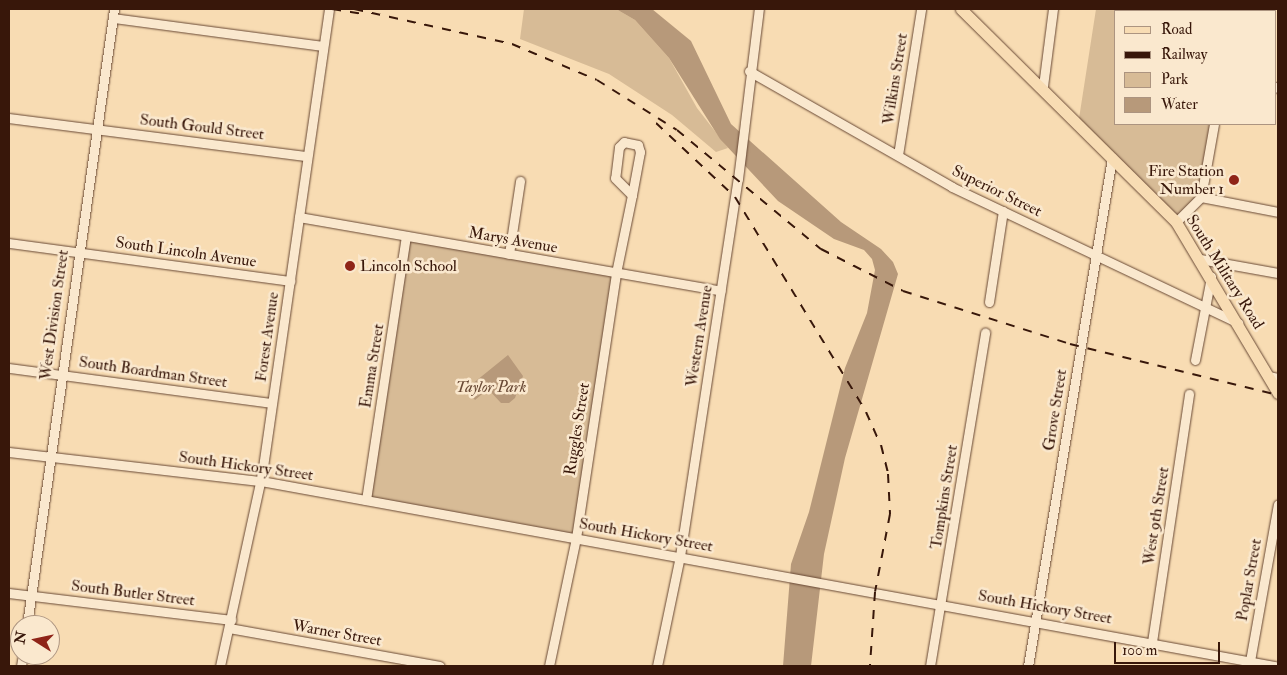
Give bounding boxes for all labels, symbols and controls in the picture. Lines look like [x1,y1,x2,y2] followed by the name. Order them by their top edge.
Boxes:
[1114,10,1277,125] legend
[1161,20,1192,39] text: Road
[878,32,912,126] street label: Wilkins Street
[1161,45,1207,64] text: Railway
[1161,70,1188,89] text: Park
[1161,95,1198,114] text: Water
[139,110,265,144] street label: South Gould Street
[949,161,1045,221] street label: Superior Street
[1148,161,1224,199] place label: Fire Station Number 1
[1228,174,1240,186] marker: Fire Station Number 1
[1182,211,1268,333] street label: South Military Road
[467,223,559,257] street label: Marys Avenue
[114,233,258,271] street label: South Lincoln Avenue
[35,249,73,381] street label: West Division Street
[360,256,457,276] place label: Lincoln School
[344,260,356,272] marker: Lincoln School
[681,284,717,388] street label: Western Avenue
[251,291,283,383] street label: Forest Avenue
[356,323,388,409] street label: Emma Street
[78,352,228,392] street label: South Boardman Street
[1039,368,1071,452] street label: Grove Street
[456,377,526,397] park label: Taylor Park
[560,381,594,477] street label: Ruggles Street
[926,443,962,551] street label: Tompkins Street
[178,447,314,485] street label: South Hickory Street
[1139,465,1173,567] street label: West 9th Street
[578,514,714,556] street label: South Hickory Street
[1232,537,1266,623] street label: Poplar Street
[70,576,196,610] street label: South Butler Street
[977,586,1113,628] street label: South Hickory Street
[10,615,60,665] north arrow
[291,616,383,650] street label: Warner Street
[11,630,30,645] text: N
[1117,632,1223,664] scale bar
[1122,641,1157,660] text: 100 m

